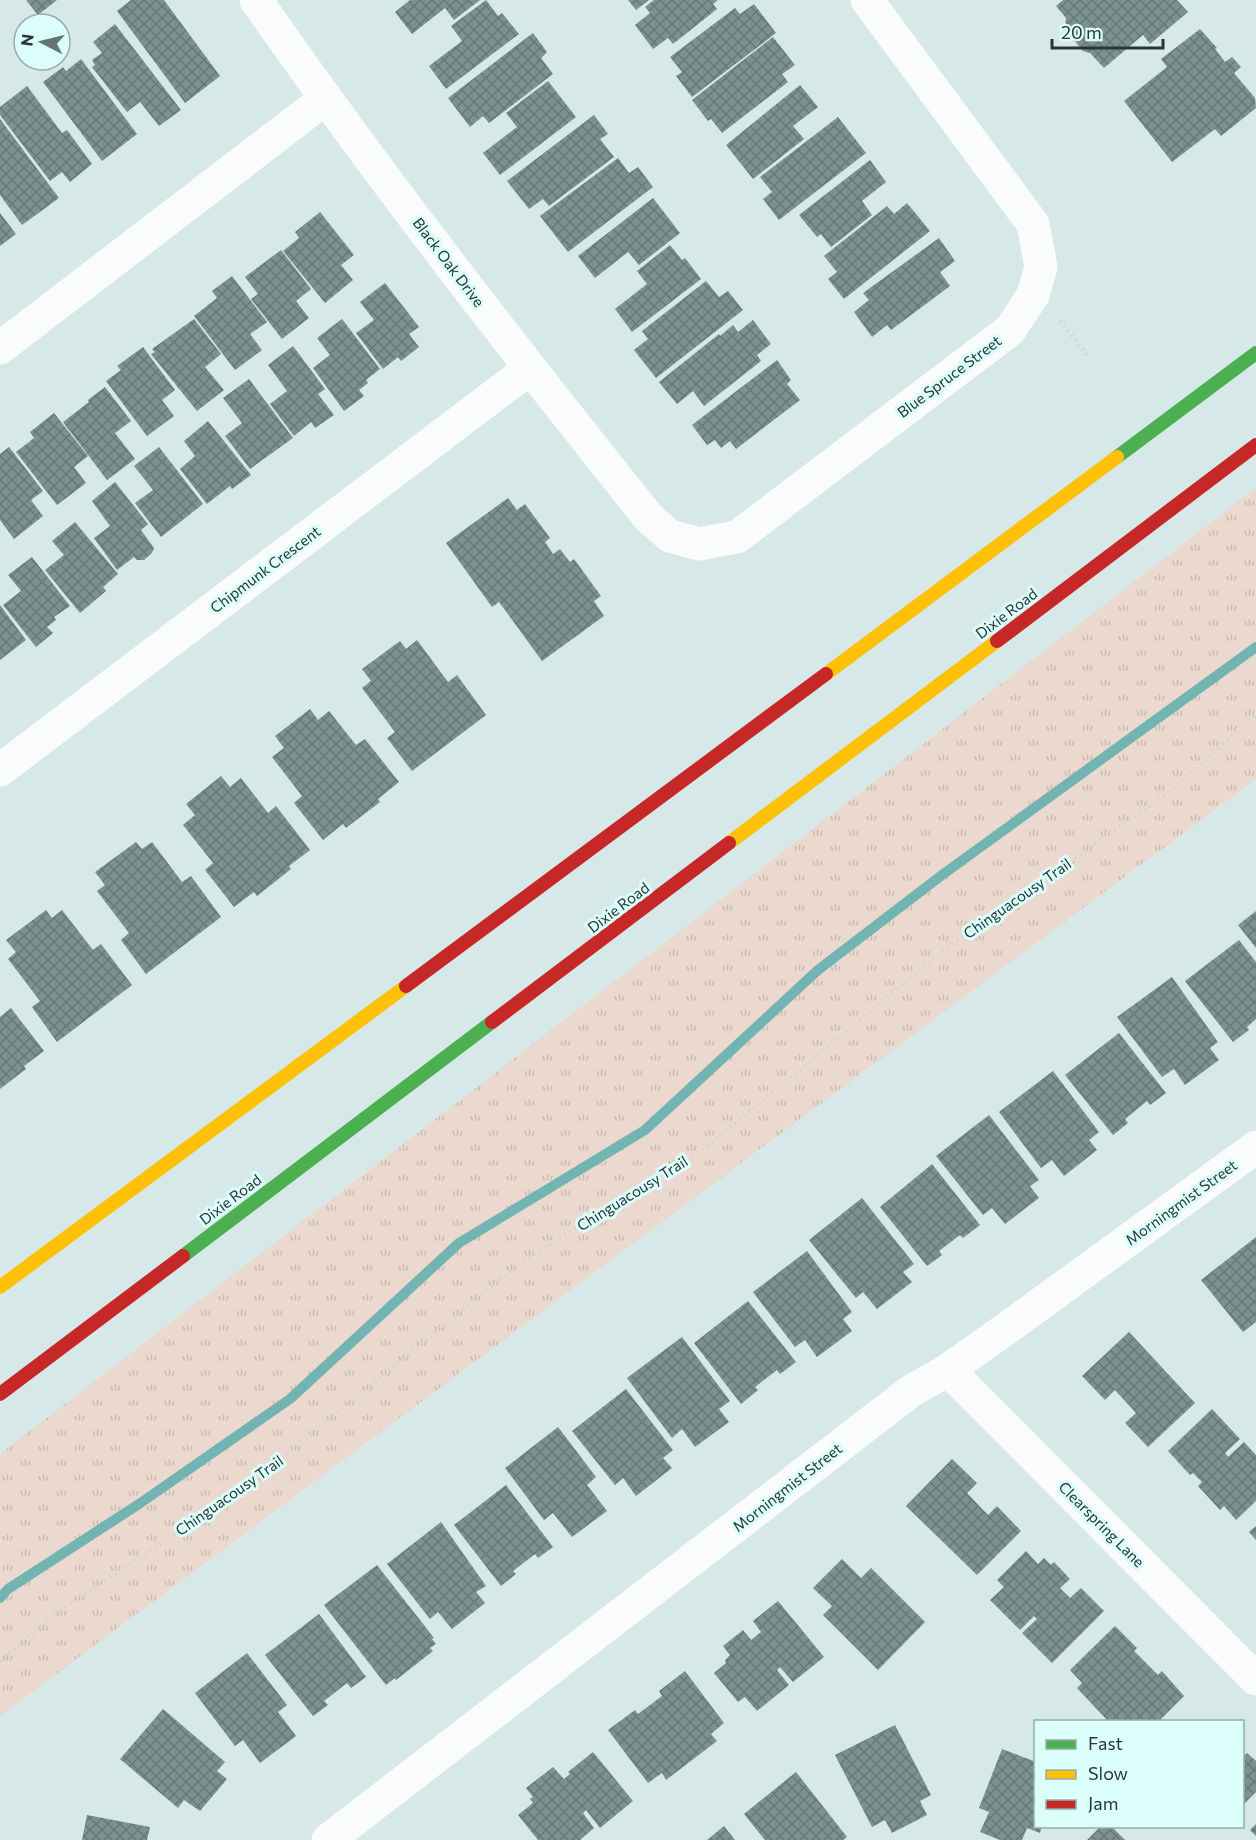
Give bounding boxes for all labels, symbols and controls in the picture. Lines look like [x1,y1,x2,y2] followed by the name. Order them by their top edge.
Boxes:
[12,12,72,72] north arrow
[1052,12,1163,50] scale bar
[1061,21,1102,43] text: 20 m
[16,33,37,47] text: N
[410,214,488,310] street label: Black Oak Drive
[894,331,1004,421] street label: Blue Spruce Street
[206,522,324,616] street label: Chipmunk Crescent
[972,584,1040,642] street label: Dixie Road
[960,854,1074,942] street label: Chinguacousy Trail
[584,878,652,936] street label: Dixie Road
[573,1152,691,1234] street label: Chinguacousy Trail
[1122,1155,1240,1249] street label: Morningmist Street
[196,1170,264,1228] street label: Dixie Road
[729,1439,845,1535] street label: Morningmist Street
[172,1451,286,1539] street label: Chinguacousy Trail
[1055,1477,1149,1571] street label: Clearspring Lane
[1034,1720,1244,1828] legend
[1088,1732,1123,1754] text: Fast
[1088,1762,1128,1784] text: Slow
[1088,1792,1118,1814] text: Jam

